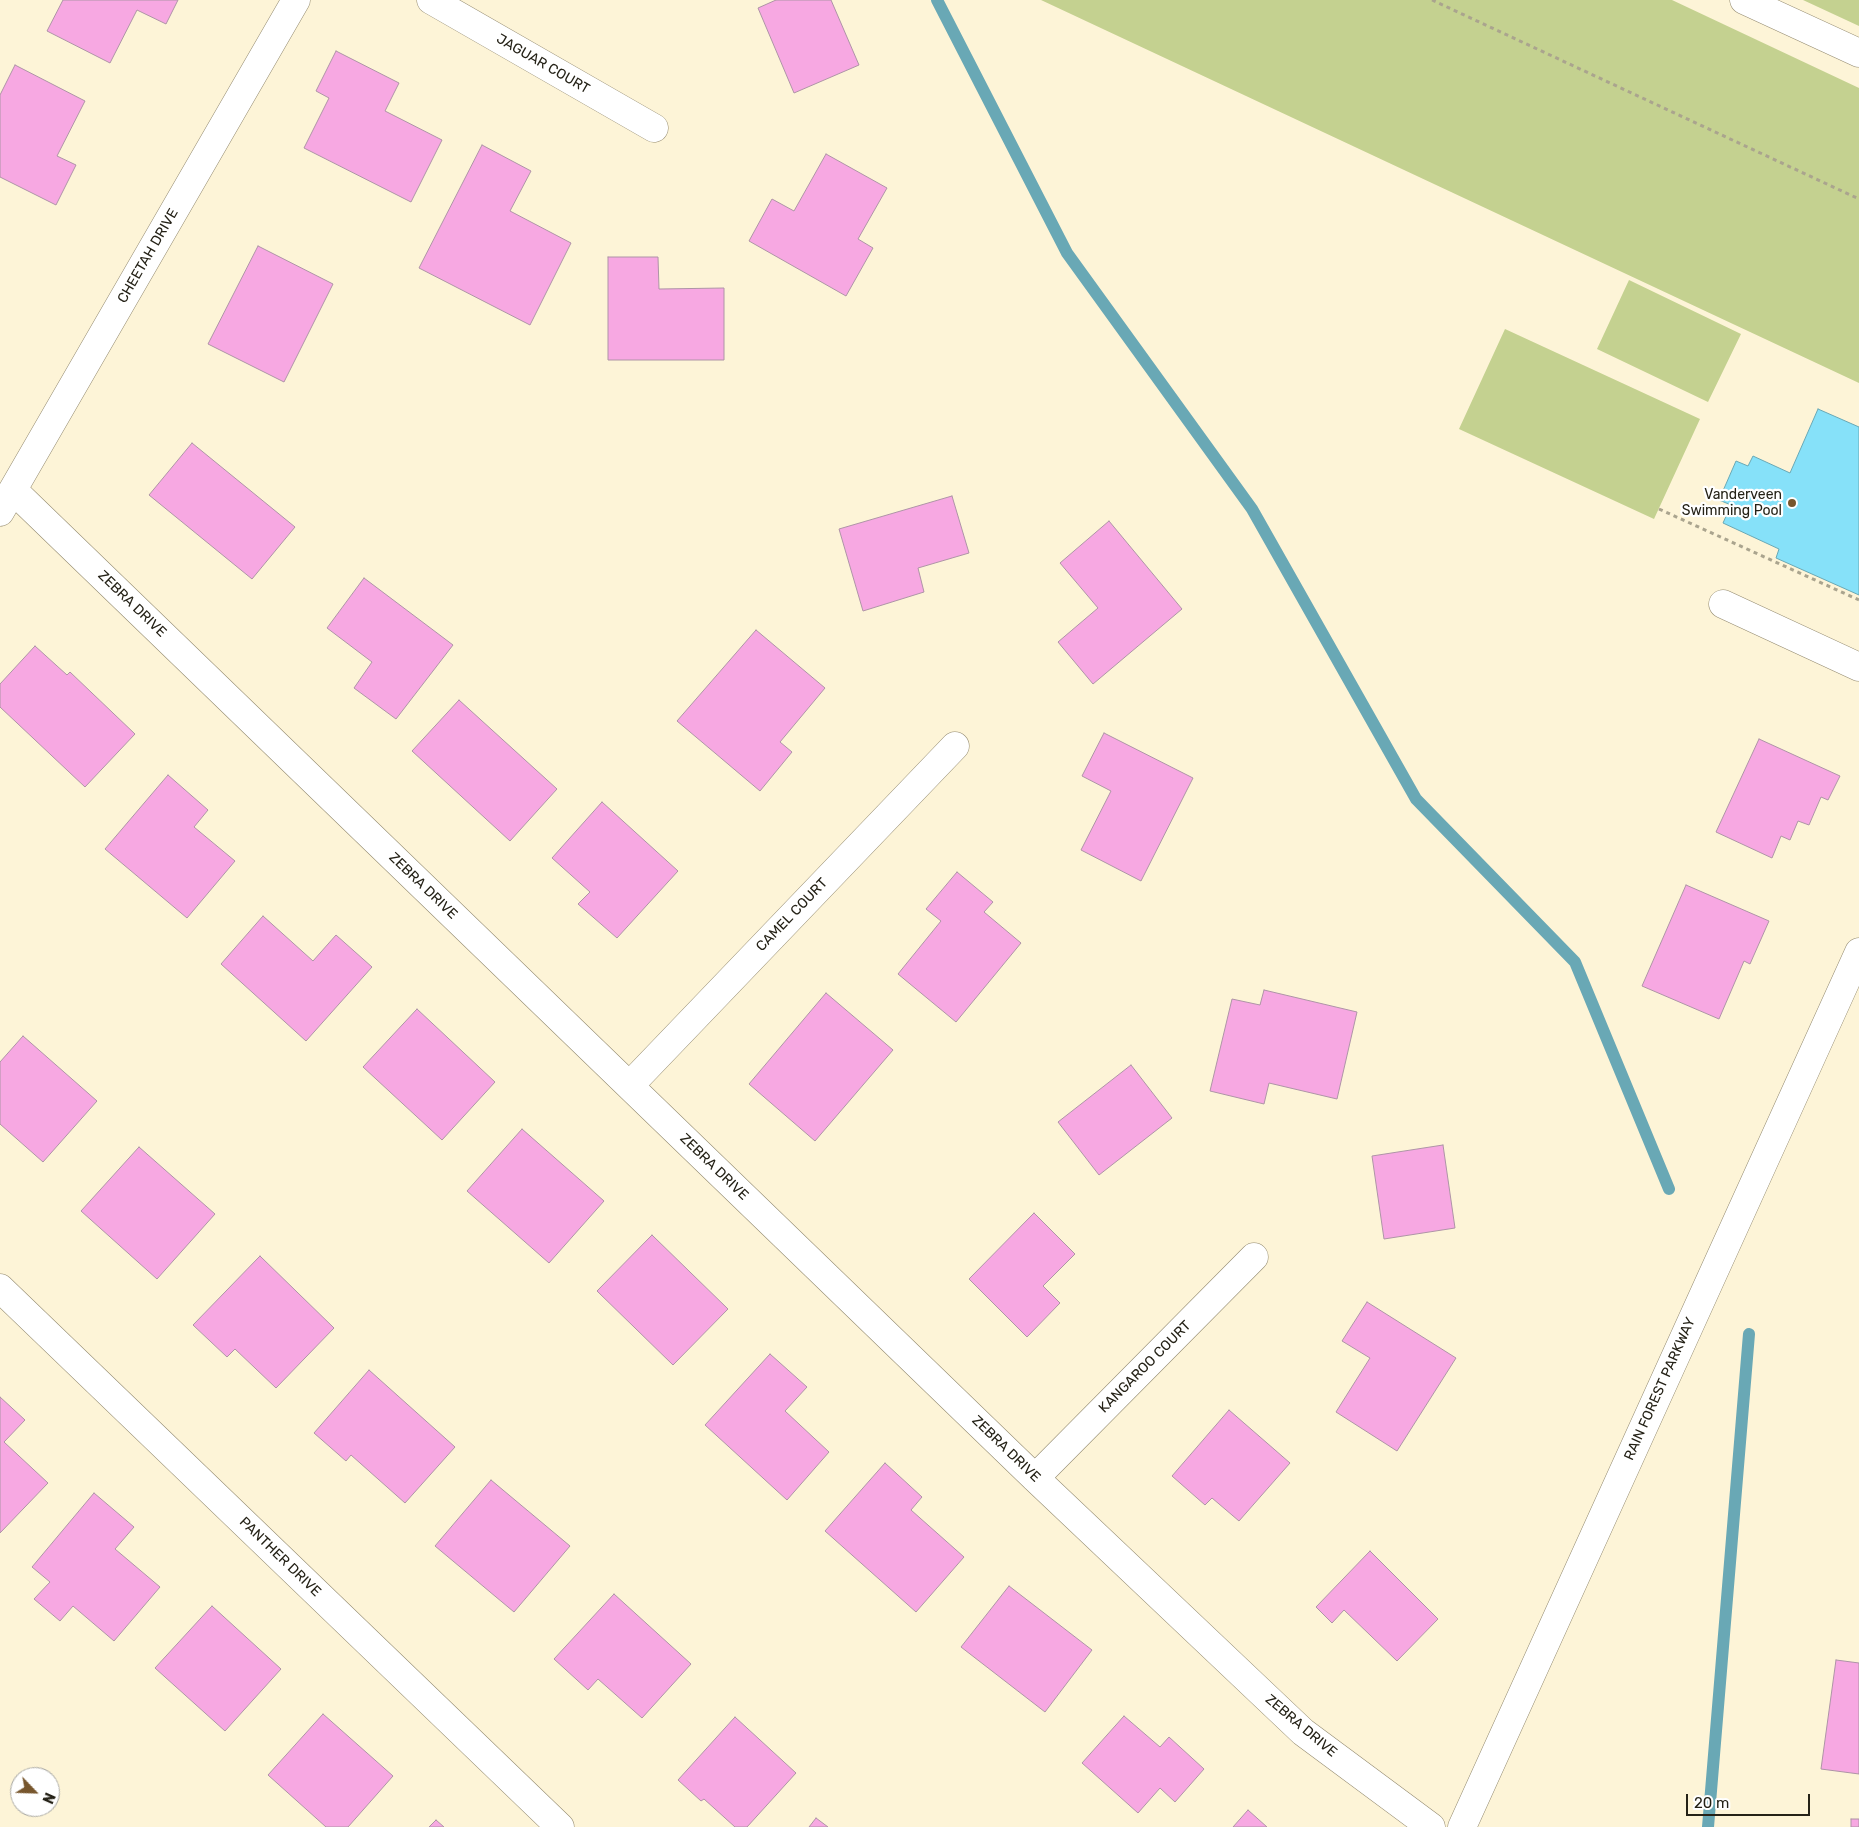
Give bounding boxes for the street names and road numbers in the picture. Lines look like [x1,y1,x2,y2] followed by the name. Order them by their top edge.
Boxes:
[493,31,593,97] street label: JAGUAR COURT
[114,206,182,306] street label: CHEETAH DRIVE
[94,567,170,641] street label: ZEBRA DRIVE
[385,849,461,923] street label: ZEBRA DRIVE
[753,875,831,955] street label: CAMEL COURT
[676,1130,752,1204] street label: ZEBRA DRIVE
[1621,1315,1699,1463] street label: RAIN FOREST PARKWAY
[1095,1317,1195,1417] street label: KANGAROO COURT
[968,1412,1044,1486] street label: ZEBRA DRIVE
[236,1514,324,1600] street label: PANTHER DRIVE
[1262,1691,1340,1761] street label: ZEBRA DRIVE

